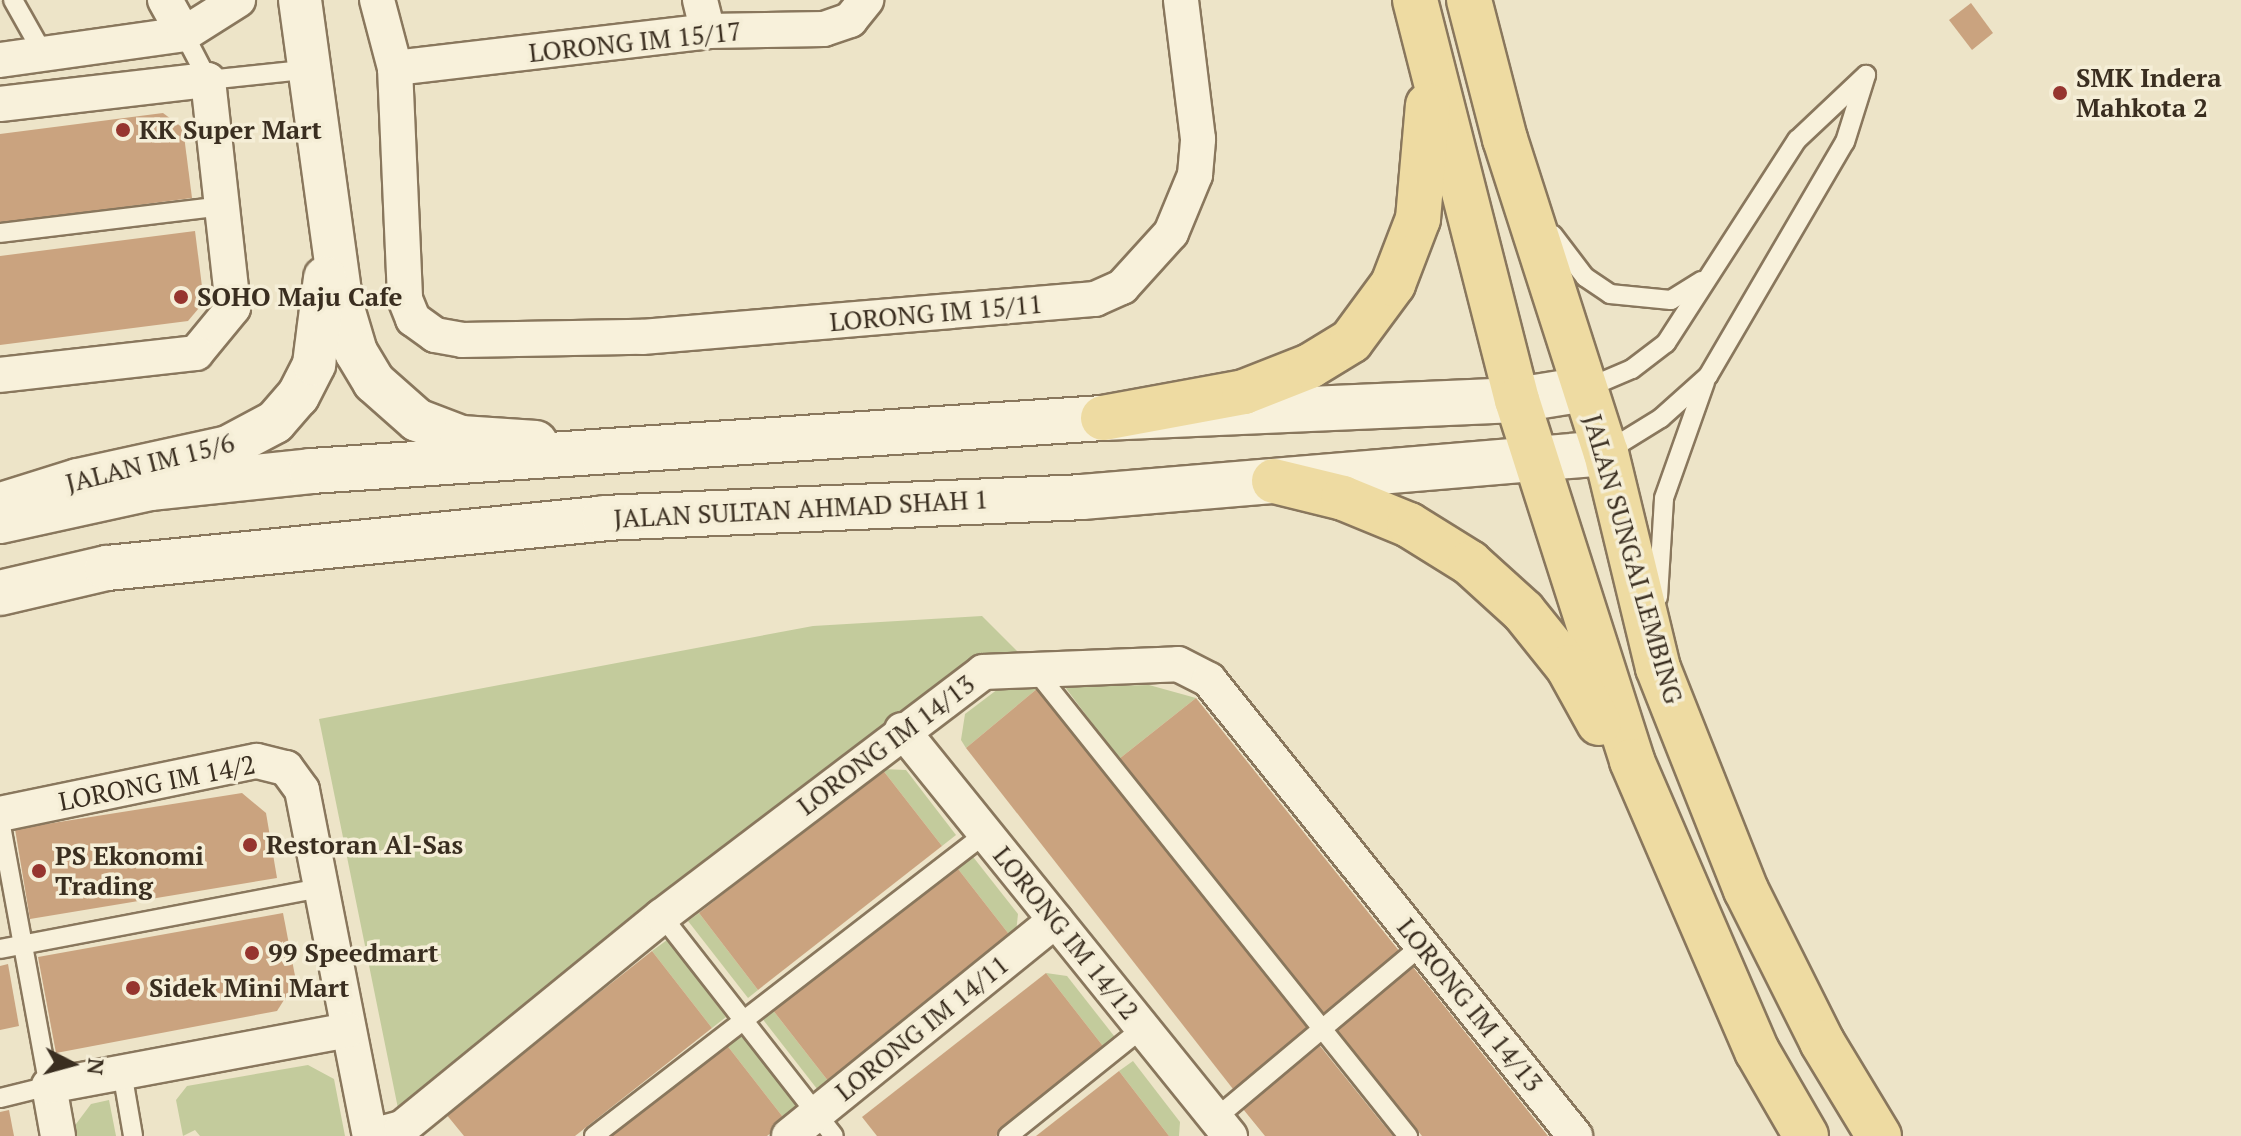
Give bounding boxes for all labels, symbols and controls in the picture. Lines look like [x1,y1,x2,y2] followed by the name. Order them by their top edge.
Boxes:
[527,15,743,69] street label: LORONG IM 15/17
[2076,62,2222,124] place label: SMK Indera Mahkota 2
[2051,84,2069,102] marker: SMK Indera Mahkota 2
[139,114,322,146] place label: KK Super Mart
[114,121,132,139] marker: KK Super Mart
[197,281,403,313] place label: SOHO Maju Cafe
[172,288,190,306] marker: SOHO Maju Cafe
[828,288,1044,338] street label: LORONG IM 15/11
[1577,411,1689,707] street label: JALAN SUNGAI LEMBING
[63,427,237,499] street label: JALAN IM 15/6
[613,484,989,534] street label: JALAN SULTAN AHMAD SHAH 1
[791,668,981,822] street label: LORONG IM 14/13
[56,749,258,817] street label: LORONG IM 14/2
[266,829,464,861] place label: Restoran Al-Sas
[241,836,259,854] marker: Restoran Al-Sas
[55,840,204,902] place label: PS Ekonomi Trading
[987,840,1145,1026] street label: LORONG IM 14/12
[30,862,48,880] marker: PS Ekonomi Trading
[1391,912,1549,1098] street label: LORONG IM 14/13
[268,937,438,969] place label: 99 Speedmart
[243,944,261,962] marker: 99 Speedmart
[829,949,1015,1107] street label: LORONG IM 14/11
[149,972,349,1004] place label: Sidek Mini Mart
[124,979,142,997] marker: Sidek Mini Mart
[32,1024,112,1104] north arrow
[81,1057,112,1076] text: N

